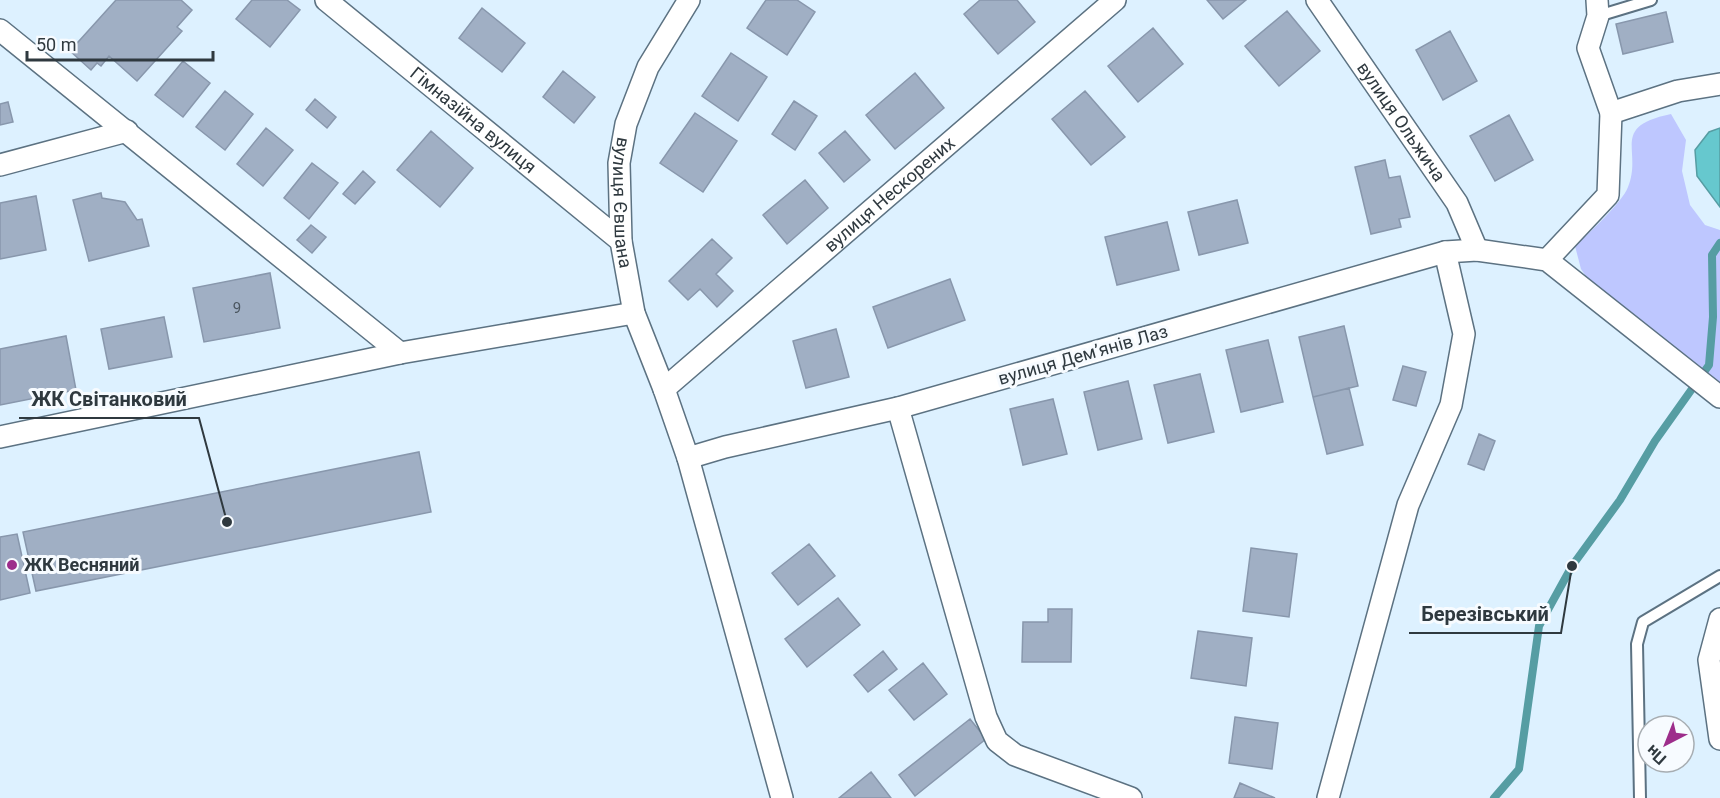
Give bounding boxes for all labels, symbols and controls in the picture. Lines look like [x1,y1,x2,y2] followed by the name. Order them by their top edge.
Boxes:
[27,24,213,62] scale bar
[36,34,76,55] text: 50 m
[1353,58,1450,185] street label: вулиця Ольжича
[406,62,541,177] street label: Гімназійна вулиця
[820,132,959,256] street label: вулиця Нескорених
[609,136,637,270] street label: вулиця Євшана
[233,299,241,317] house number: 9
[996,320,1170,389] street label: вулиця Демʼянів Лаз
[19,380,199,418] callout: ЖК Світанковий
[31,387,187,411] text: ЖК Світанковий
[24,554,140,575] place label: ЖК Весняний
[5,558,19,572] marker: ЖК Весняний
[1409,595,1561,633] callout: Березівський
[1421,602,1549,626] text: Березівський
[1636,714,1696,774] north arrow
[1642,741,1670,769] text: Пн

